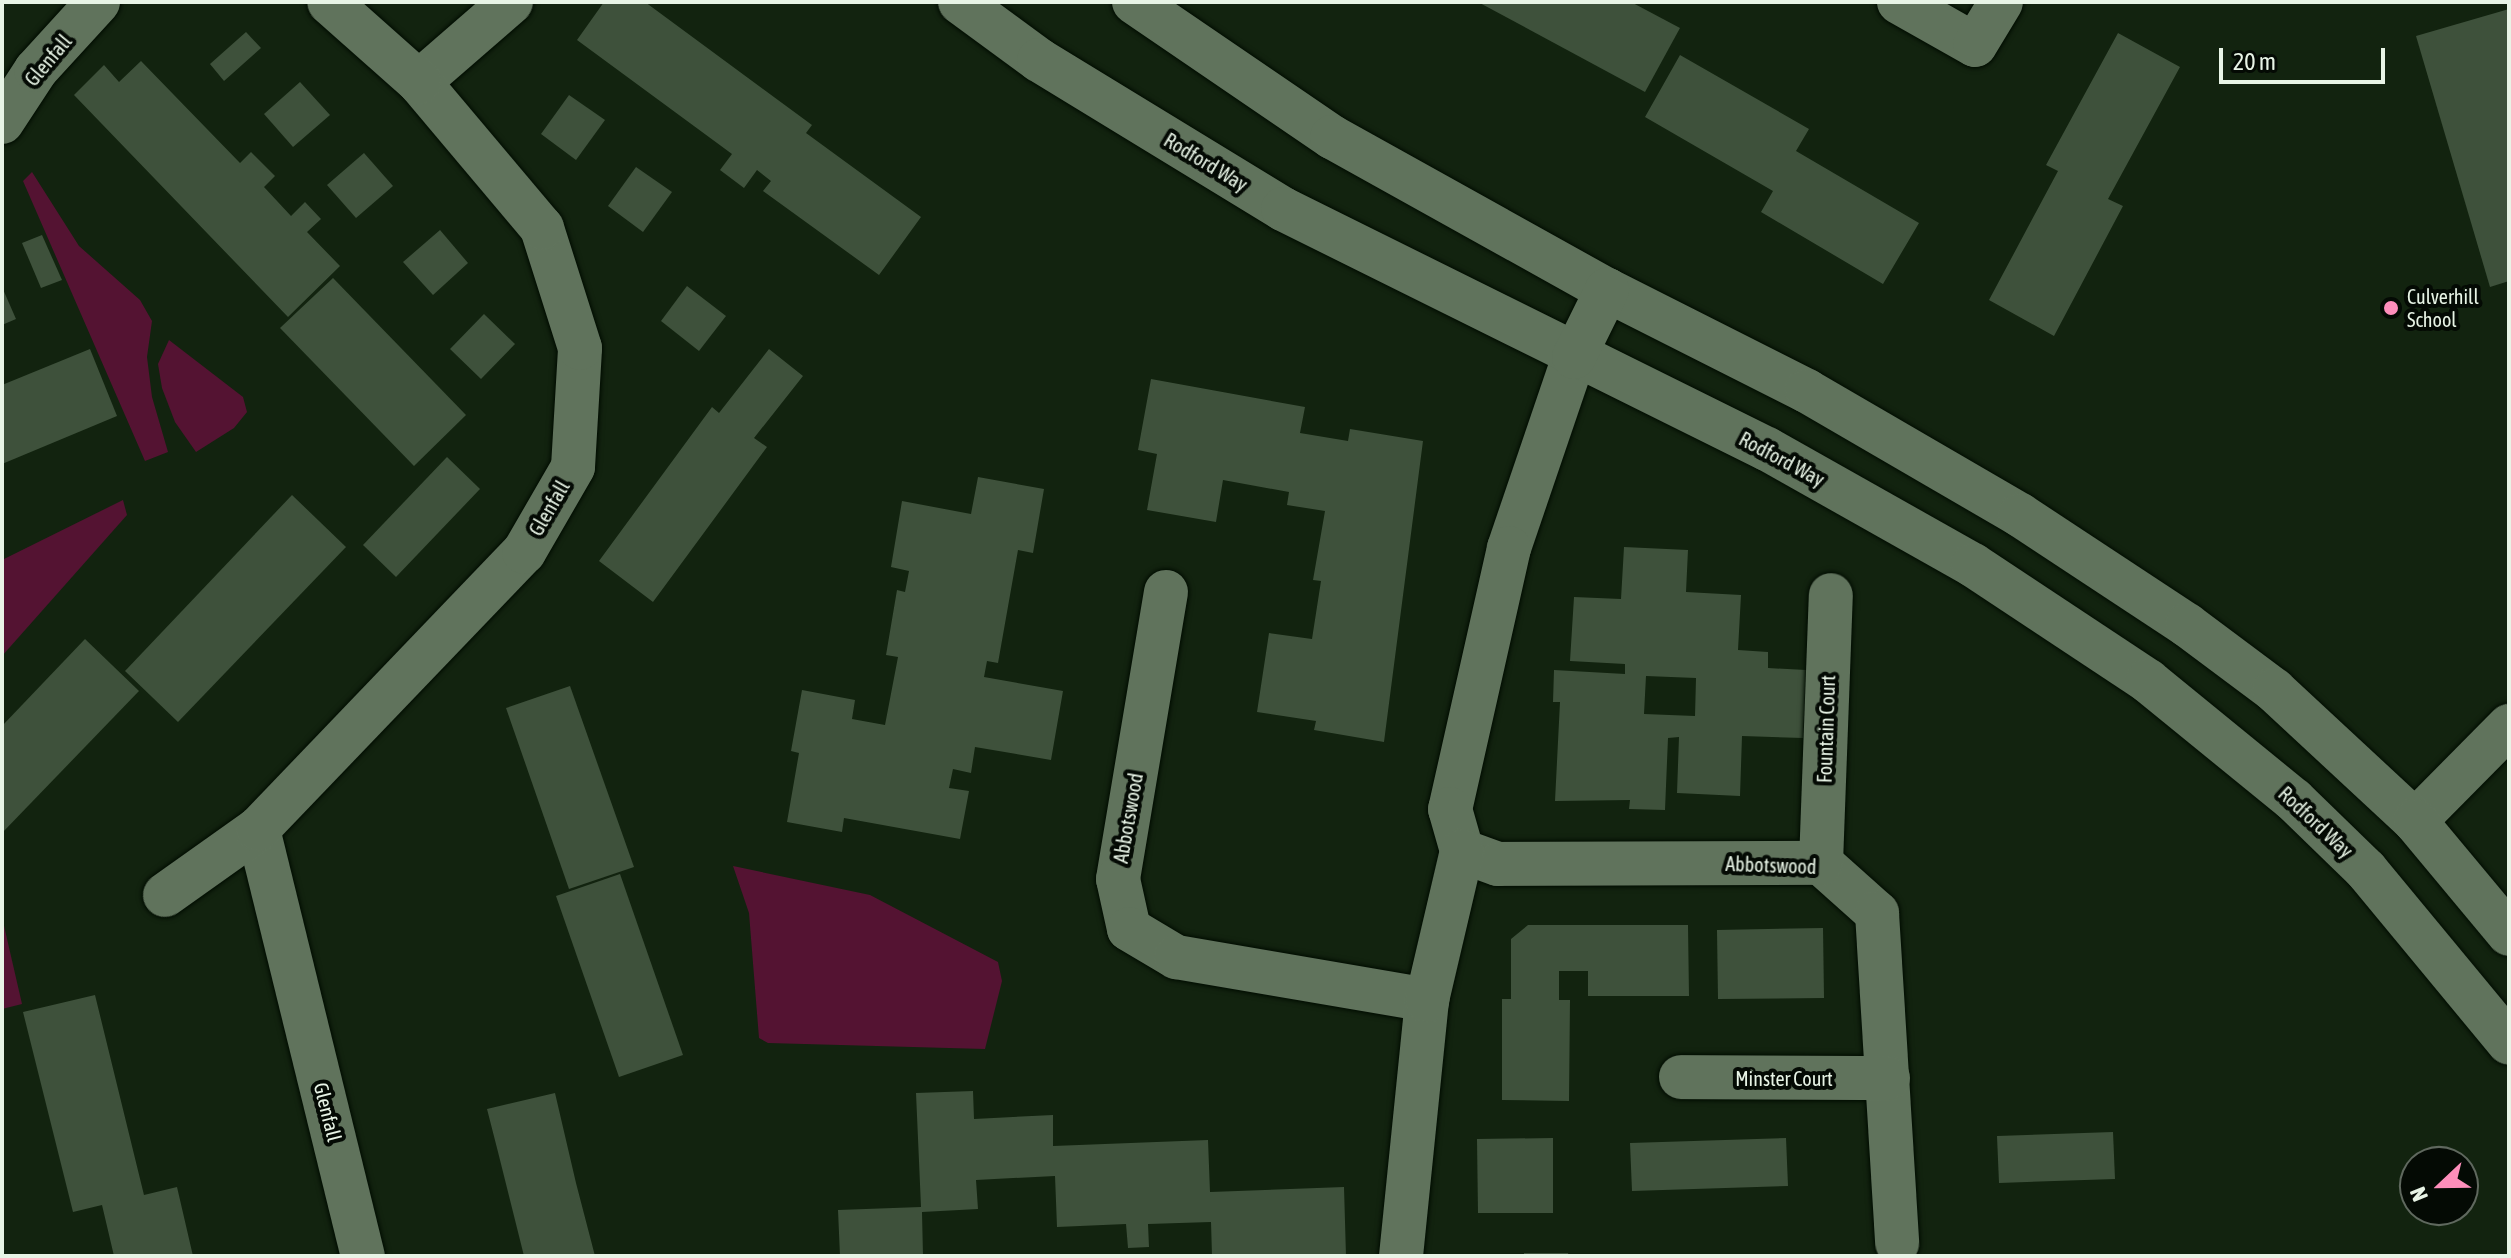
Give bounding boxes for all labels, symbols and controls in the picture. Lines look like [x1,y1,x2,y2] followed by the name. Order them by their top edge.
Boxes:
[20,29,76,91] street label: Glenfall
[2223,32,2389,82] scale bar
[2233,48,2276,75] text: 20 m
[1160,128,1252,196] street label: Rodford Way
[2407,284,2479,331] place label: Culverhill School
[2382,299,2400,317] marker: Culverhill School
[1735,426,1829,492] street label: Rodford Way
[524,476,574,540] street label: Glenfall
[1812,675,1840,783] street label: Fountain Court
[1108,771,1148,865] street label: Abbotswood
[2274,781,2358,863] street label: Rodford Way
[1725,851,1817,879] street label: Abbotswood
[1735,1066,1833,1090] street label: Minster Court
[309,1080,347,1144] street label: Glenfall
[2399,1146,2479,1226] north arrow
[2404,1183,2433,1205] text: N

